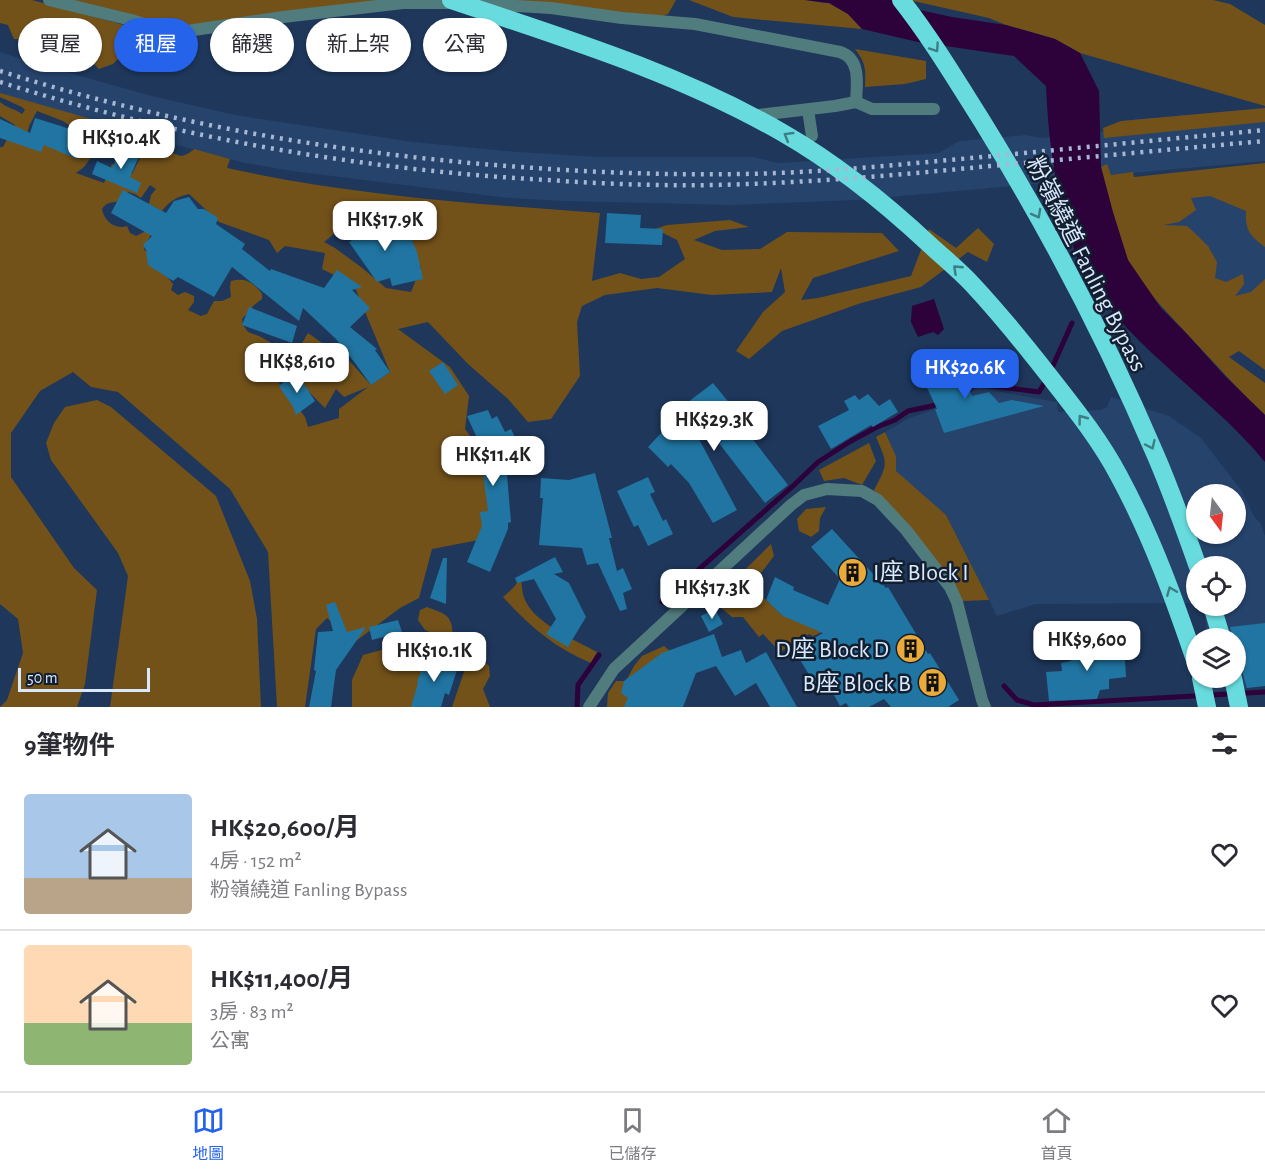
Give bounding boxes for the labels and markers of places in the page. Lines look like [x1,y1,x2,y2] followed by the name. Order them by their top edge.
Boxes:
[59,119,183,170] pin: HK$10.4K
[323,201,447,252] pin: HK$17.9K
[235,343,359,394] pin: HK$8,610
[903,349,1027,400] pin: HK$20.6K
[652,401,776,452] pin: HK$29.3K
[431,436,555,487] pin: HK$11.4K
[836,556,868,588] building icon: I座 Block I
[873,559,969,585] place label: I座 Block I
[650,569,774,620] pin: HK$17.3K
[1025,621,1149,672] pin: HK$9,600
[372,632,496,683] pin: HK$10.1K
[894,633,926,665] building icon: D座 Block D
[775,636,889,662] place label: D座 Block D
[916,667,948,699] building icon: B座 Block B
[803,670,911,696] place label: B座 Block B

